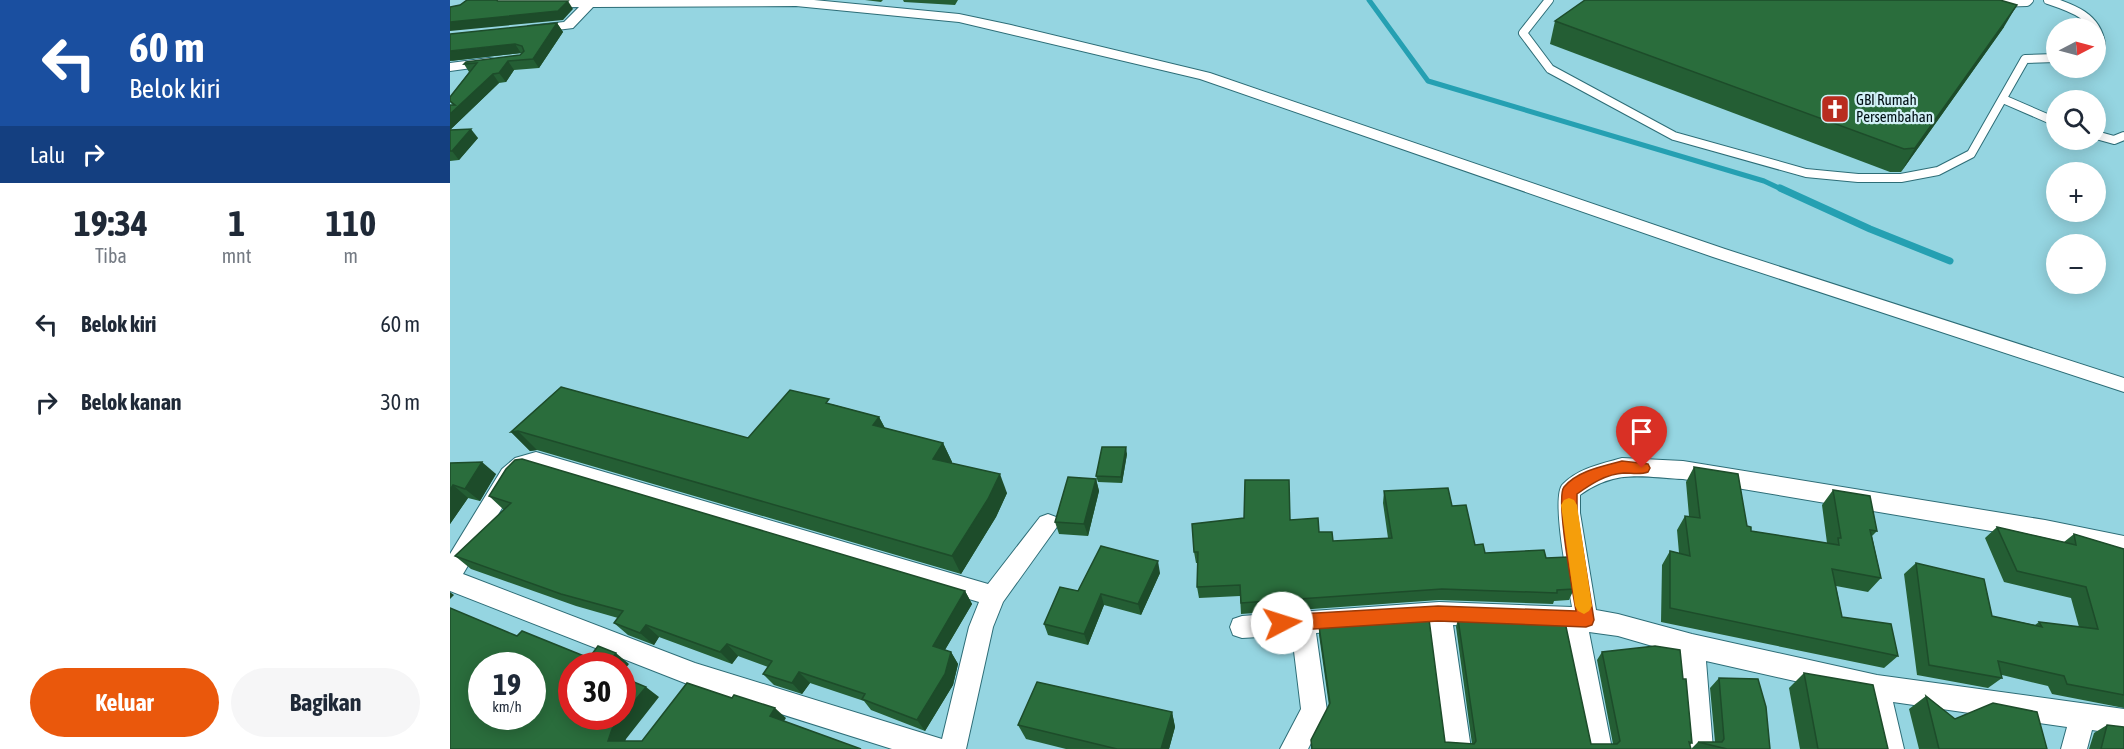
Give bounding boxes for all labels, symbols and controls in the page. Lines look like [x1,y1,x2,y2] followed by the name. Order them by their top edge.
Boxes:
[2046,18,2106,78] north arrow
[2046,18,2106,294] map controls
[129,23,204,71] text: 60 m
[30,24,108,102] icon: left
[129,73,221,104] text: Belok kiri
[2046,90,2106,150] button: search
[1856,91,1933,125] place label: GBI Rumah Persembahan
[1819,93,1851,125] church icon: GBI Rumah Persembahan
[77,138,110,171] icon: right
[30,142,65,168] text: Lalu
[2046,162,2106,222] button: +
[74,202,148,244] text: 19:34
[228,202,245,244] text: 1
[325,202,376,244] text: 110
[2046,234,2106,294] button: −
[95,244,127,267] text: Tiba
[222,244,252,267] text: mnt
[344,244,358,267] text: m
[30,308,63,341] icon: left
[81,311,156,337] text: Belok kiri
[380,311,420,337] text: 60 m
[30,386,63,419] icon: right
[81,389,182,415] text: Belok kanan
[380,389,420,415] text: 30 m
[1616,406,1667,468] pin
[1625,415,1658,448] icon: arrive
[1250,591,1314,655] position arrow
[558,652,636,730] speed limit sign: 30
[493,667,521,701] text: 19
[30,668,219,737] button: Keluar
[231,668,420,737] button: Bagikan
[492,698,522,715] text: km/h

